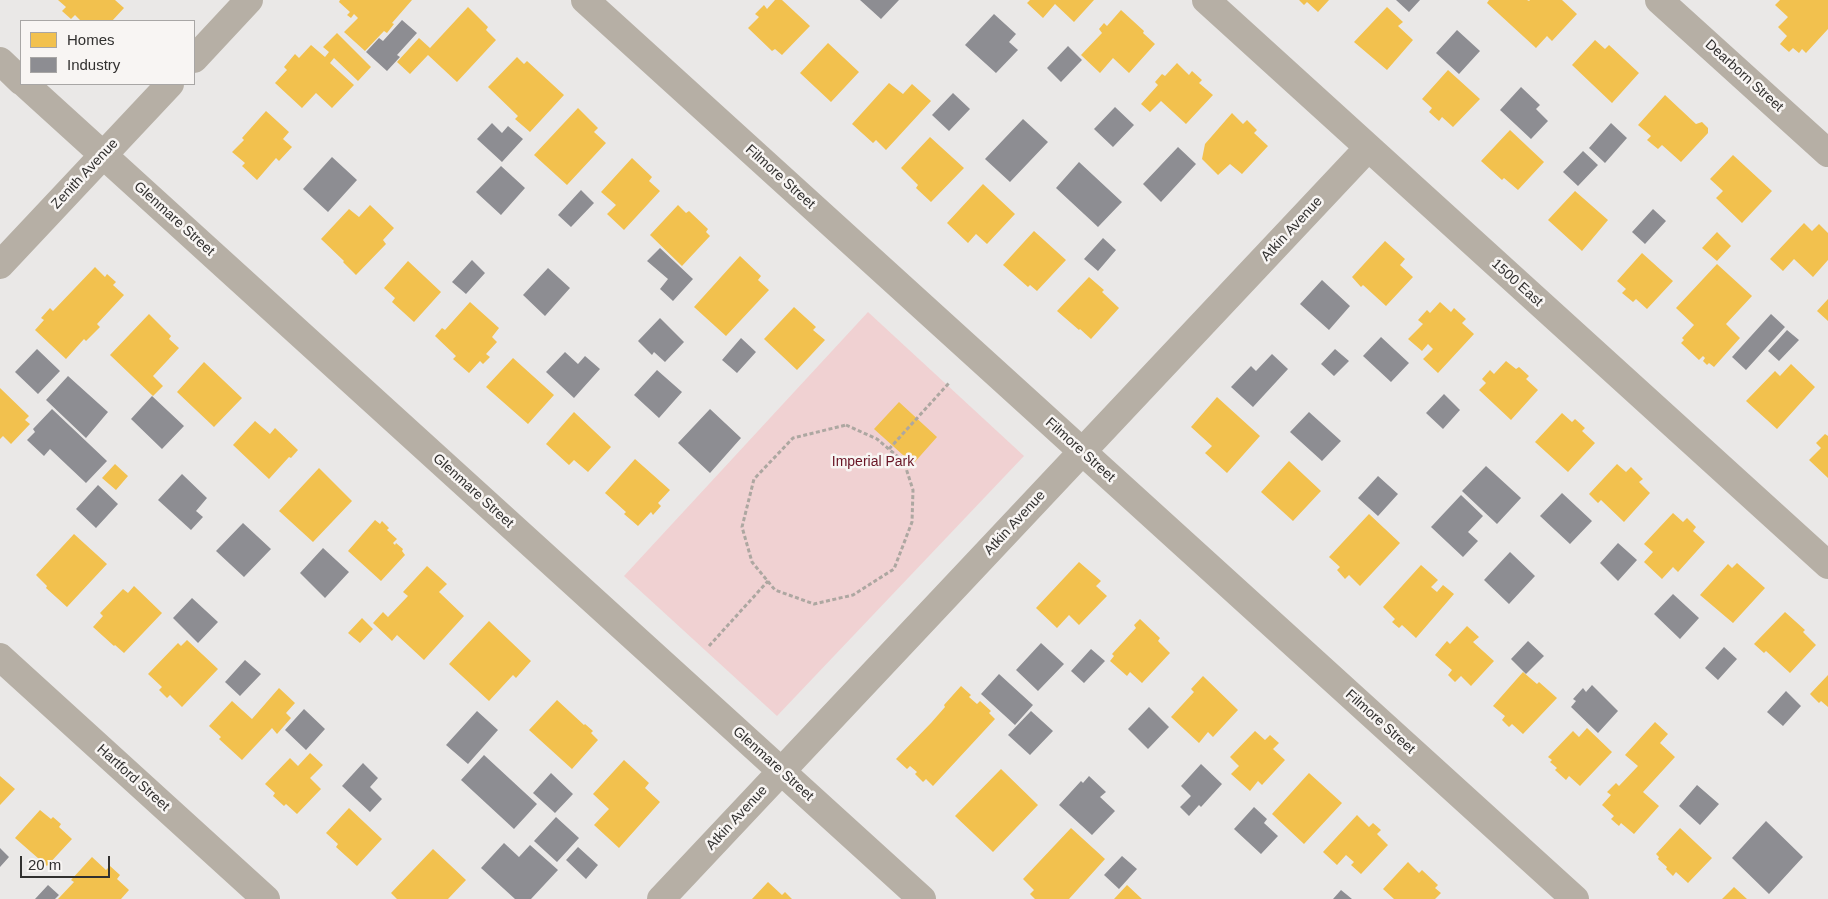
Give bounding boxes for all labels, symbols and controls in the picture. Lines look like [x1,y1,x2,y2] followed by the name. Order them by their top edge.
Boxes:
[20,20,195,85] legend
[67,31,115,48] text: Homes
[1701,36,1787,116] street label: Dearborn Street
[67,56,120,73] text: Industry
[48,135,122,213] street label: Zenith Avenue
[742,141,818,213] street label: Filmore Street
[130,178,218,260] street label: Glenmare Street
[1258,193,1326,265] street label: Atkin Avenue
[1488,256,1546,310] street label: 1500 East
[1042,414,1118,486] street label: Filmore Street
[429,450,517,532] street label: Glenmare Street
[832,454,914,470] park label: Imperial Park
[981,487,1049,559] street label: Atkin Avenue
[1342,686,1418,758] street label: Filmore Street
[729,723,817,805] street label: Glenmare Street
[93,741,173,815] street label: Hartford Street
[703,782,771,854] street label: Atkin Avenue
[22,846,112,878] scale bar
[28,856,61,873] text: 20 m

